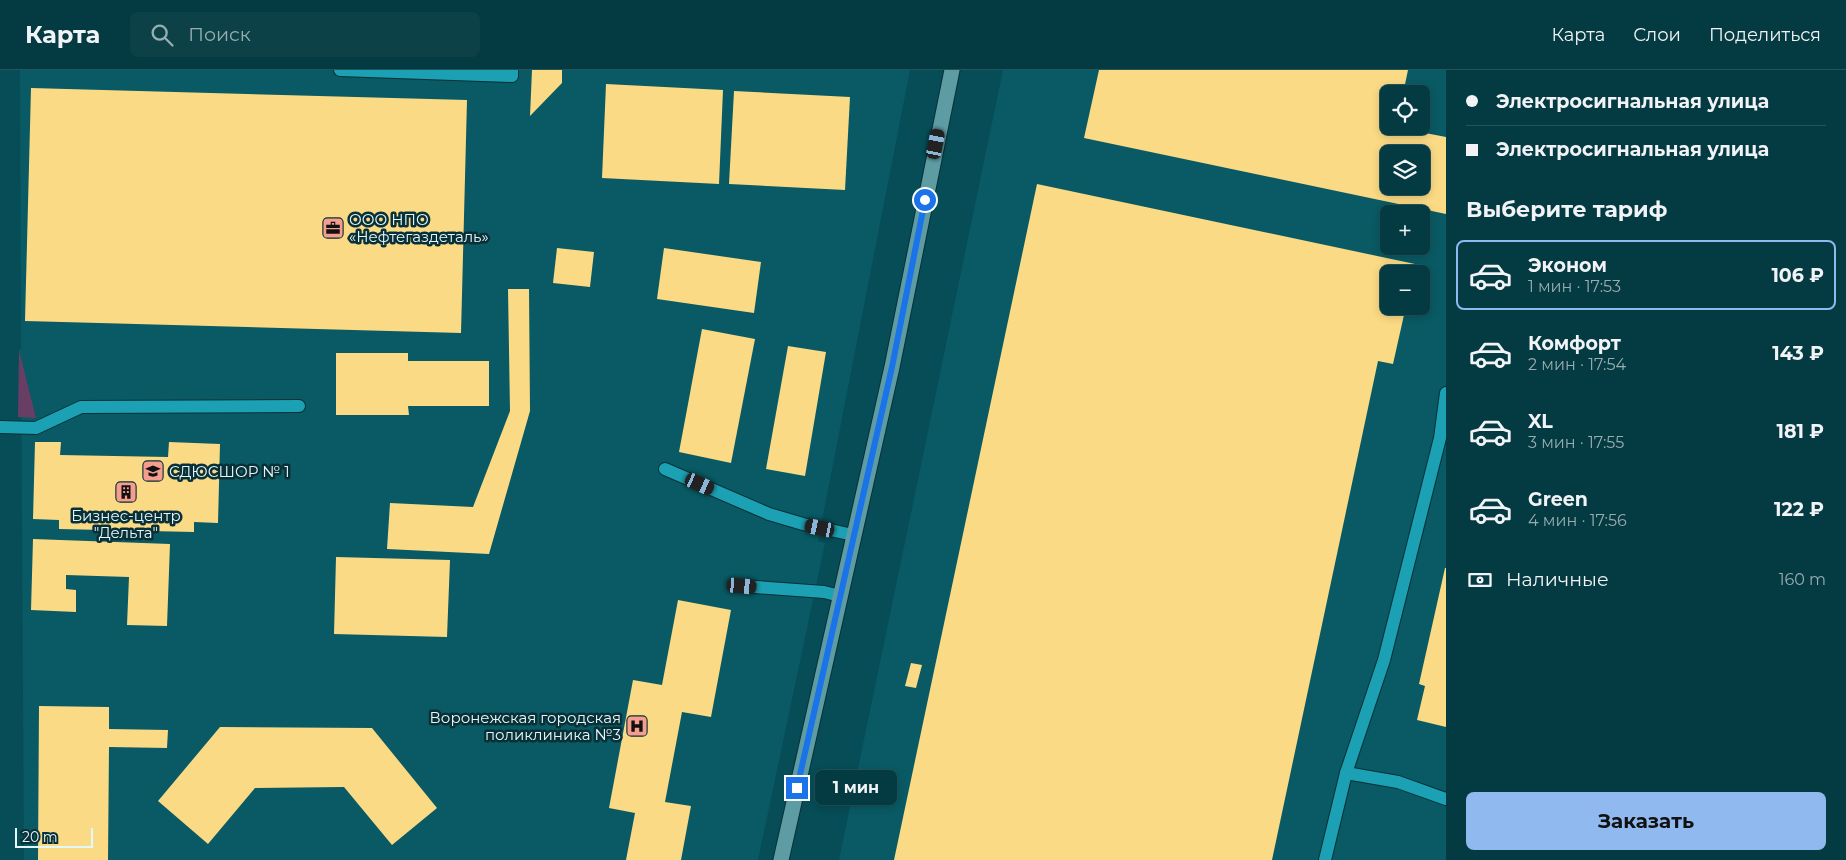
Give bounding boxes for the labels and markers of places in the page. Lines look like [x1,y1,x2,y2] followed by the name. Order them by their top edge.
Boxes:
[349,210,489,246] place label: ООО НПО «Нефтегаздеталь»
[321,216,345,240] office icon: ООО НПО «Нефтегаздеталь»
[141,459,165,483] school or university icon: СДЮСШОР № 1
[169,462,290,481] place label: СДЮСШОР № 1
[114,480,138,504] building icon: Бизнес-центр "Дельта"
[71,506,181,542] place label: Бизнес-центр "Дельта"
[430,708,621,744] place label: Воронежская городская поликлиника №3
[625,714,649,738] hospital icon: Воронежская городская поликлиника №3

